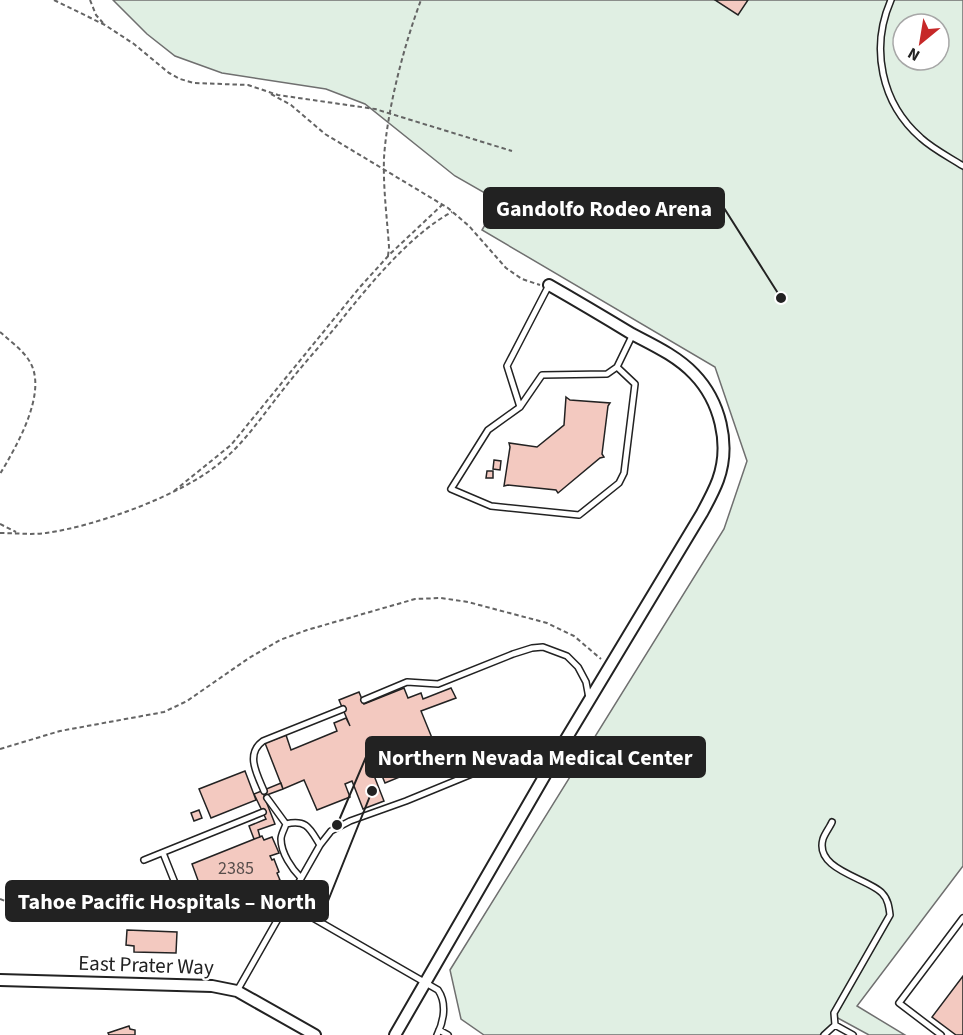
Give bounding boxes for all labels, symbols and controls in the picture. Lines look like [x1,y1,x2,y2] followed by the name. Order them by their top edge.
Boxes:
[891,12,951,72] north arrow
[904,42,924,66] text: N
[484,188,724,228] callout: Gandolfo Rodeo Arena
[496,193,712,225] text: Gandolfo Rodeo Arena
[366,737,705,777] callout: Northern Nevada Medical Center
[377,742,693,774] text: Northern Nevada Medical Center
[218,856,254,881] house number: 2385
[6,881,328,921] callout: Tahoe Pacific Hospitals – North
[18,886,316,918] text: Tahoe Pacific Hospitals – North
[78,948,214,982] street label: East Prater Way

